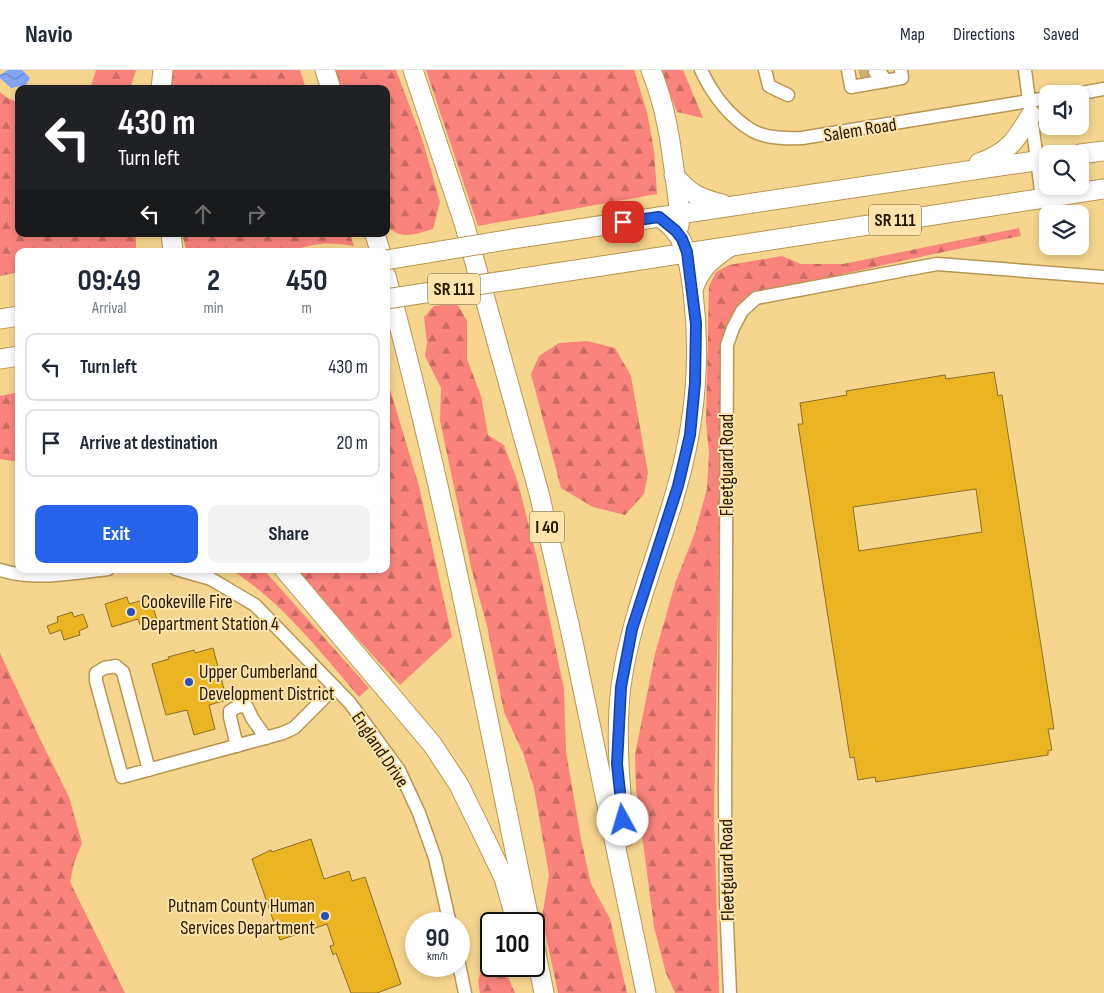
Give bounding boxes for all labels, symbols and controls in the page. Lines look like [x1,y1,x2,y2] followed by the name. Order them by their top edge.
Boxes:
[25,20,73,49] text: Navio
[900,24,925,45] text: Map
[953,24,1015,45] text: Directions
[1043,24,1079,45] text: Saved
[1039,85,1089,255] map controls
[1039,85,1089,135] button: sound
[118,102,195,145] text: 430 m
[35,105,100,170] icon: left
[822,113,898,148] street label: Salem Road
[118,145,180,172] text: Turn left
[1039,145,1089,195] button: search
[136,200,164,228] icon: left
[189,200,217,228] icon: ahead
[242,200,270,228] icon: right
[602,201,644,243] pin
[869,204,921,236] road number: SR 111
[1039,205,1089,255] button: layers
[609,208,637,236] icon: arrive
[78,263,141,299] text: 09:49
[207,263,220,299] text: 2
[286,263,327,299] text: 450
[428,273,480,304] road number: SR 111
[92,299,126,318] text: Arrival
[203,299,224,318] text: min
[302,299,312,318] text: m
[37,353,65,381] icon: left
[80,356,137,379] text: Turn left
[328,356,368,379] text: 430 m
[716,414,739,516] street label: Fleetguard Road
[37,429,65,457] icon: arrive
[80,432,218,455] text: Arrive at destination
[336,432,368,455] text: 20 m
[35,505,198,563] button: Exit
[208,505,370,563] button: Share
[530,512,564,542] road number: I 40
[141,591,279,636] place label: Cookeville Fire Department Station 4
[125,606,137,618] marker: Cookeville Fire Department Station 4
[199,661,335,706] place label: Upper Cumberland Development District
[183,676,195,688] marker: Upper Cumberland Development District
[346,707,414,792] street label: England Drive
[596,793,648,845] position arrow
[715,819,740,921] street label: Fleetguard Road
[168,895,315,940] place label: Putnam County Human Services Department
[319,910,331,922] marker: Putnam County Human Services Department
[480,912,545,977] speed limit sign: 100
[426,923,449,954] text: 90
[427,949,448,964] text: km/h

